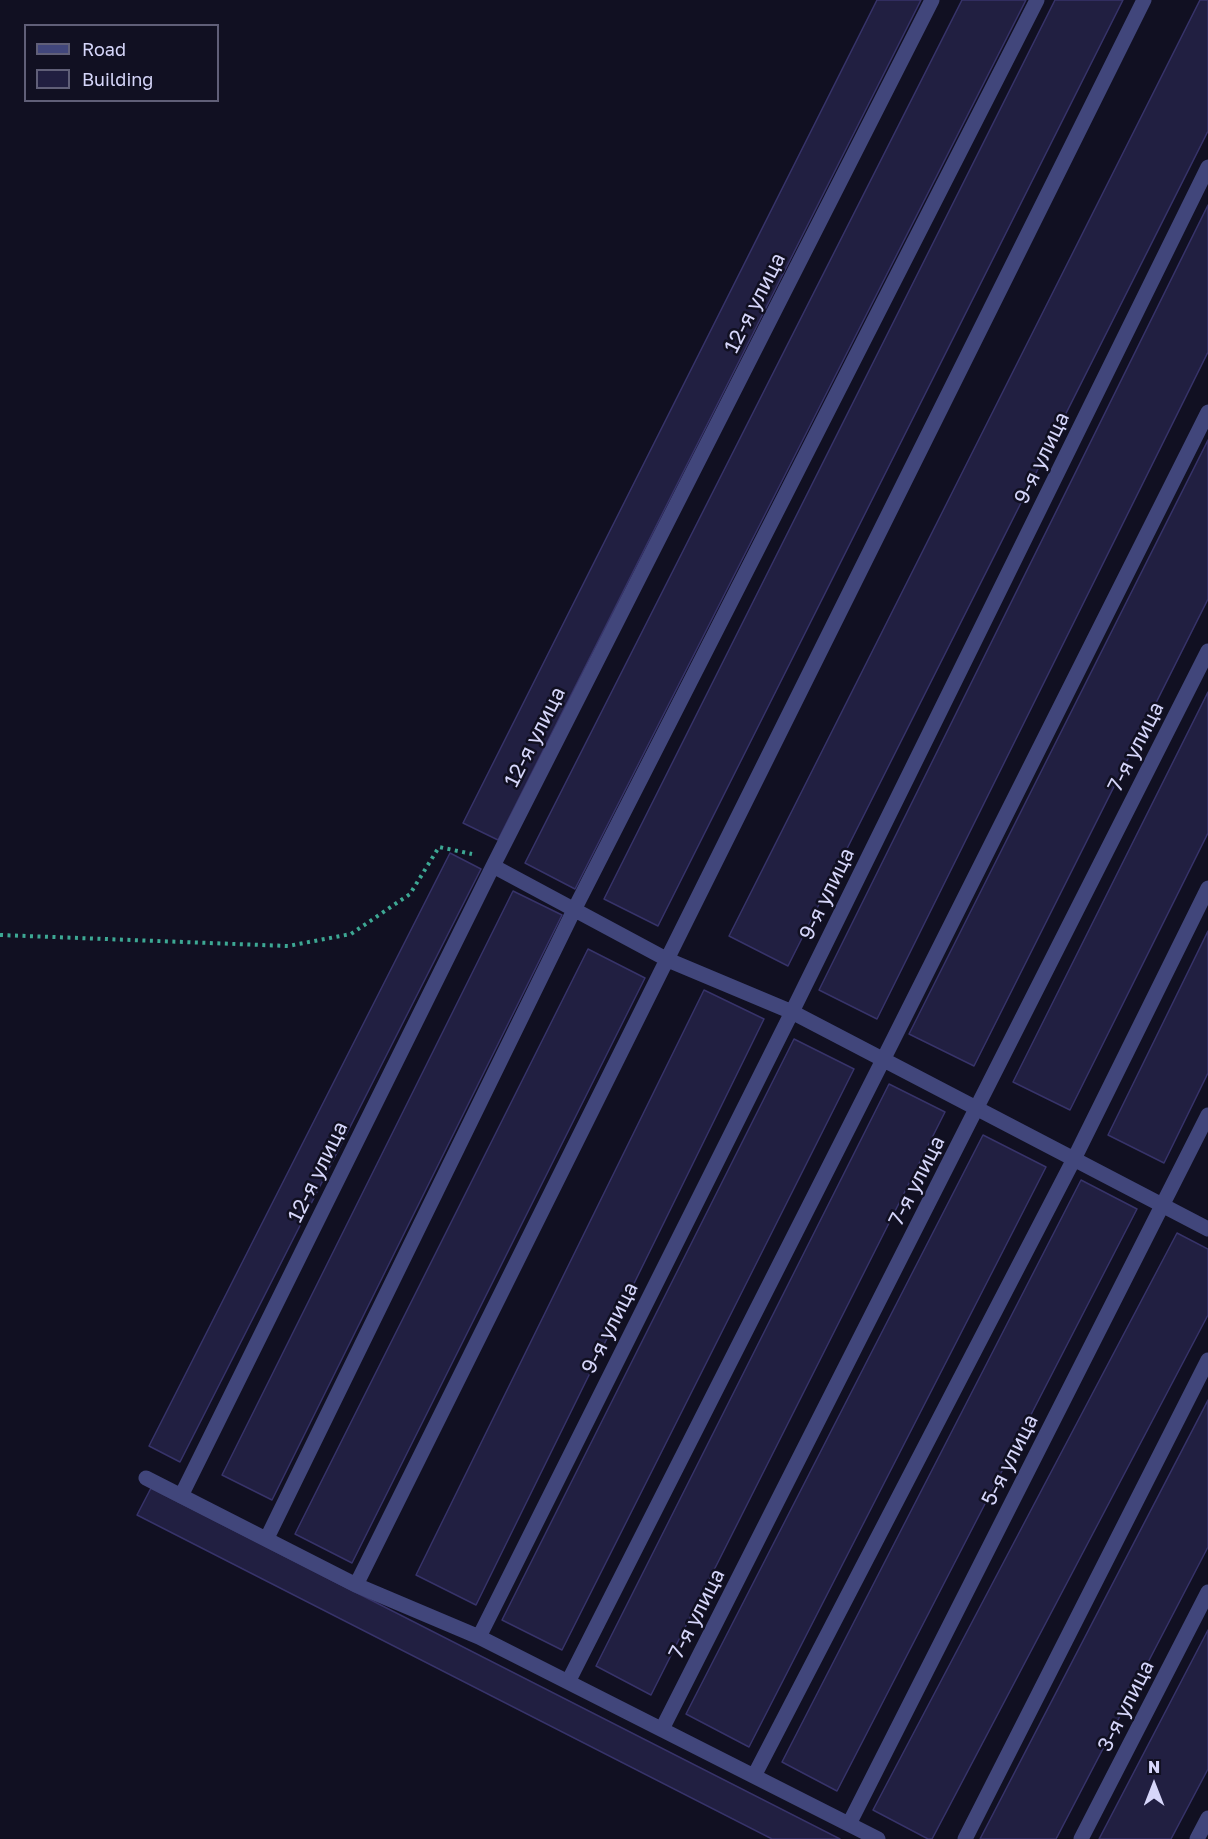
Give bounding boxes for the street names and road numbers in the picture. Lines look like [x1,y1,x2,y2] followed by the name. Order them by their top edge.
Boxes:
[719,249,791,357] street label: 12-я улица
[1009,408,1075,508] street label: 9-я улица
[499,683,571,791] street label: 12-я улица
[1103,698,1169,796] street label: 7-я улица
[794,844,860,944] street label: 9-я улица
[283,1117,353,1227] street label: 12-я улица
[884,1132,950,1230] street label: 7-я улица
[576,1278,644,1378] street label: 9-я улица
[976,1410,1044,1510] street label: 5-я улица
[664,1565,730,1663] street label: 7-я улица
[1092,1656,1160,1756] street label: 3-я улица

